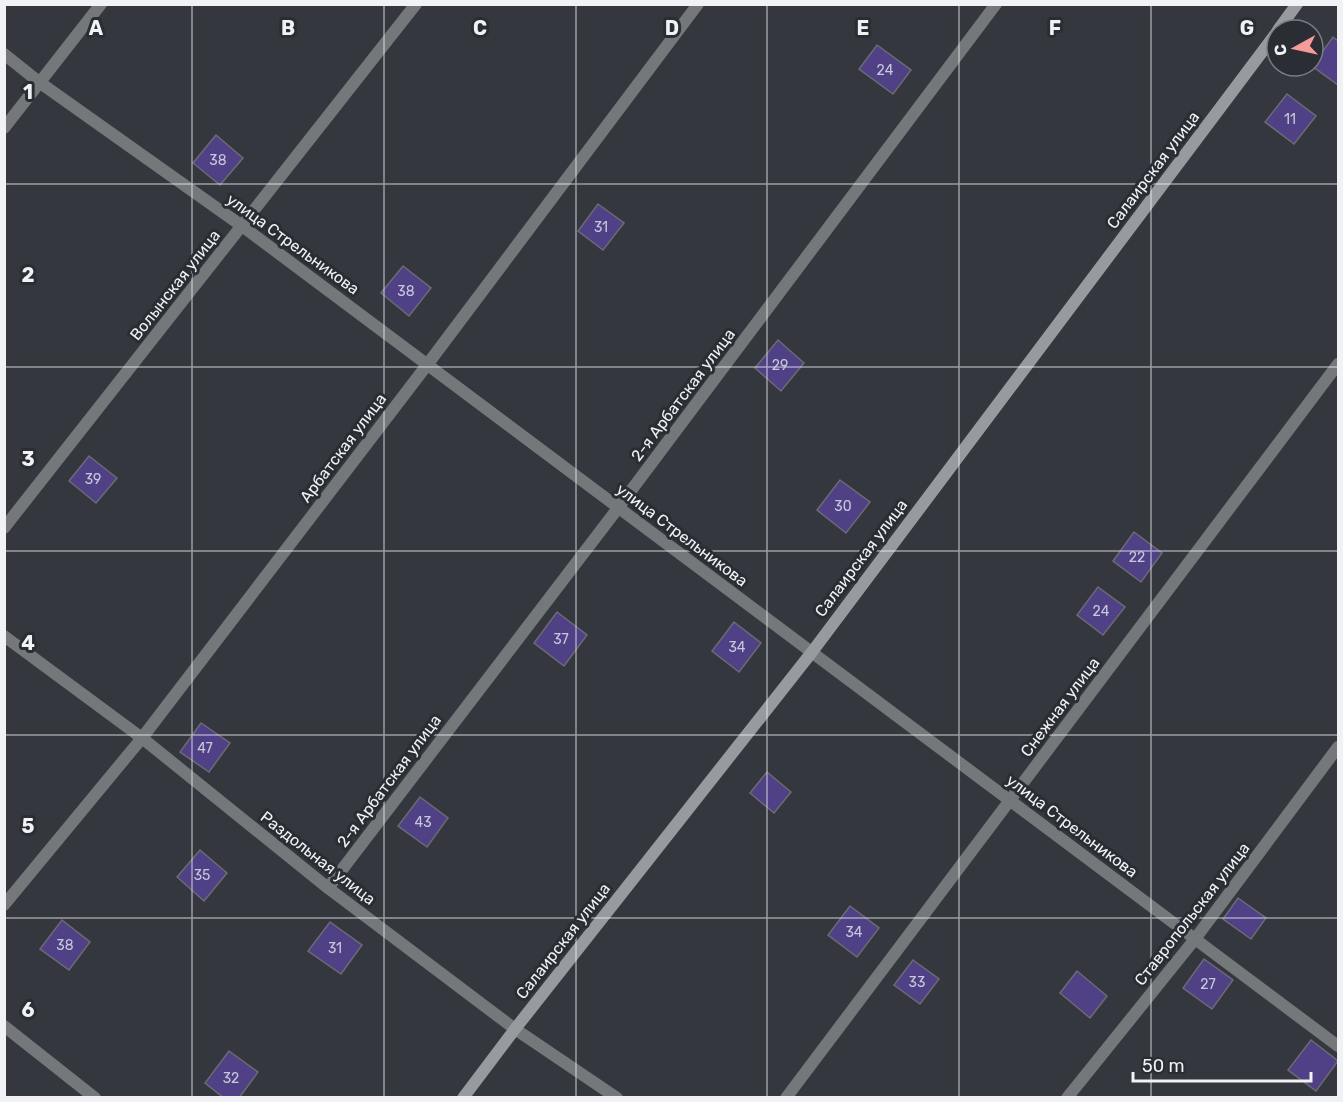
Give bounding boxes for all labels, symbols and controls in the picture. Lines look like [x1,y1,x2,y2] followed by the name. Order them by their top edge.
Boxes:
[89,16,104,40] text: A
[281,16,295,40] text: B
[473,16,487,40] text: C
[665,16,679,40] text: D
[857,16,869,40] text: E
[1049,16,1061,40] text: F
[1240,16,1254,40] text: G
[1265,18,1325,78] north arrow
[1270,43,1291,57] text: С
[877,62,894,79] house number: 24
[23,80,33,104] text: 1
[1103,108,1203,232] street label: Салаирская улица
[1284,111,1296,128] house number: 11
[209,152,227,169] house number: 38
[223,190,363,298] street label: улица Стрельникова
[594,219,608,236] house number: 31
[126,226,224,344] street label: Волынская улица
[22,263,35,287] text: 2
[397,283,415,300] house number: 38
[627,325,739,465] street label: 2-я Арбатская улица
[772,357,788,374] house number: 29
[296,390,390,506] street label: Арбатская улица
[21,447,35,471] text: 3
[85,471,101,488] house number: 39
[613,480,751,590] street label: улица Стрельникова
[811,496,911,620] street label: Салаирская улица
[834,498,852,515] house number: 30
[1129,549,1145,566] house number: 22
[1093,603,1110,620] house number: 24
[21,631,35,655] text: 4
[553,631,569,648] house number: 37
[728,639,746,656] house number: 34
[1016,654,1104,760] street label: Снежная улица
[333,711,445,851] street label: 2-я Арбатская улица
[197,740,213,757] house number: 47
[1003,771,1141,881] street label: улица Стрельникова
[257,807,379,909] street label: Раздольная улица
[22,814,35,838] text: 5
[414,814,432,831] house number: 43
[1130,839,1254,989] street label: Ставропольская улица
[194,867,210,884] house number: 35
[512,879,614,1003] street label: Салаирская улица
[845,924,863,941] house number: 34
[56,937,74,954] house number: 38
[328,940,342,957] house number: 31
[909,974,925,991] house number: 33
[1200,976,1216,993] house number: 27
[21,998,35,1022] text: 6
[1133,1045,1312,1083] scale bar
[1142,1055,1185,1077] text: 50 m
[223,1070,239,1087] house number: 32

